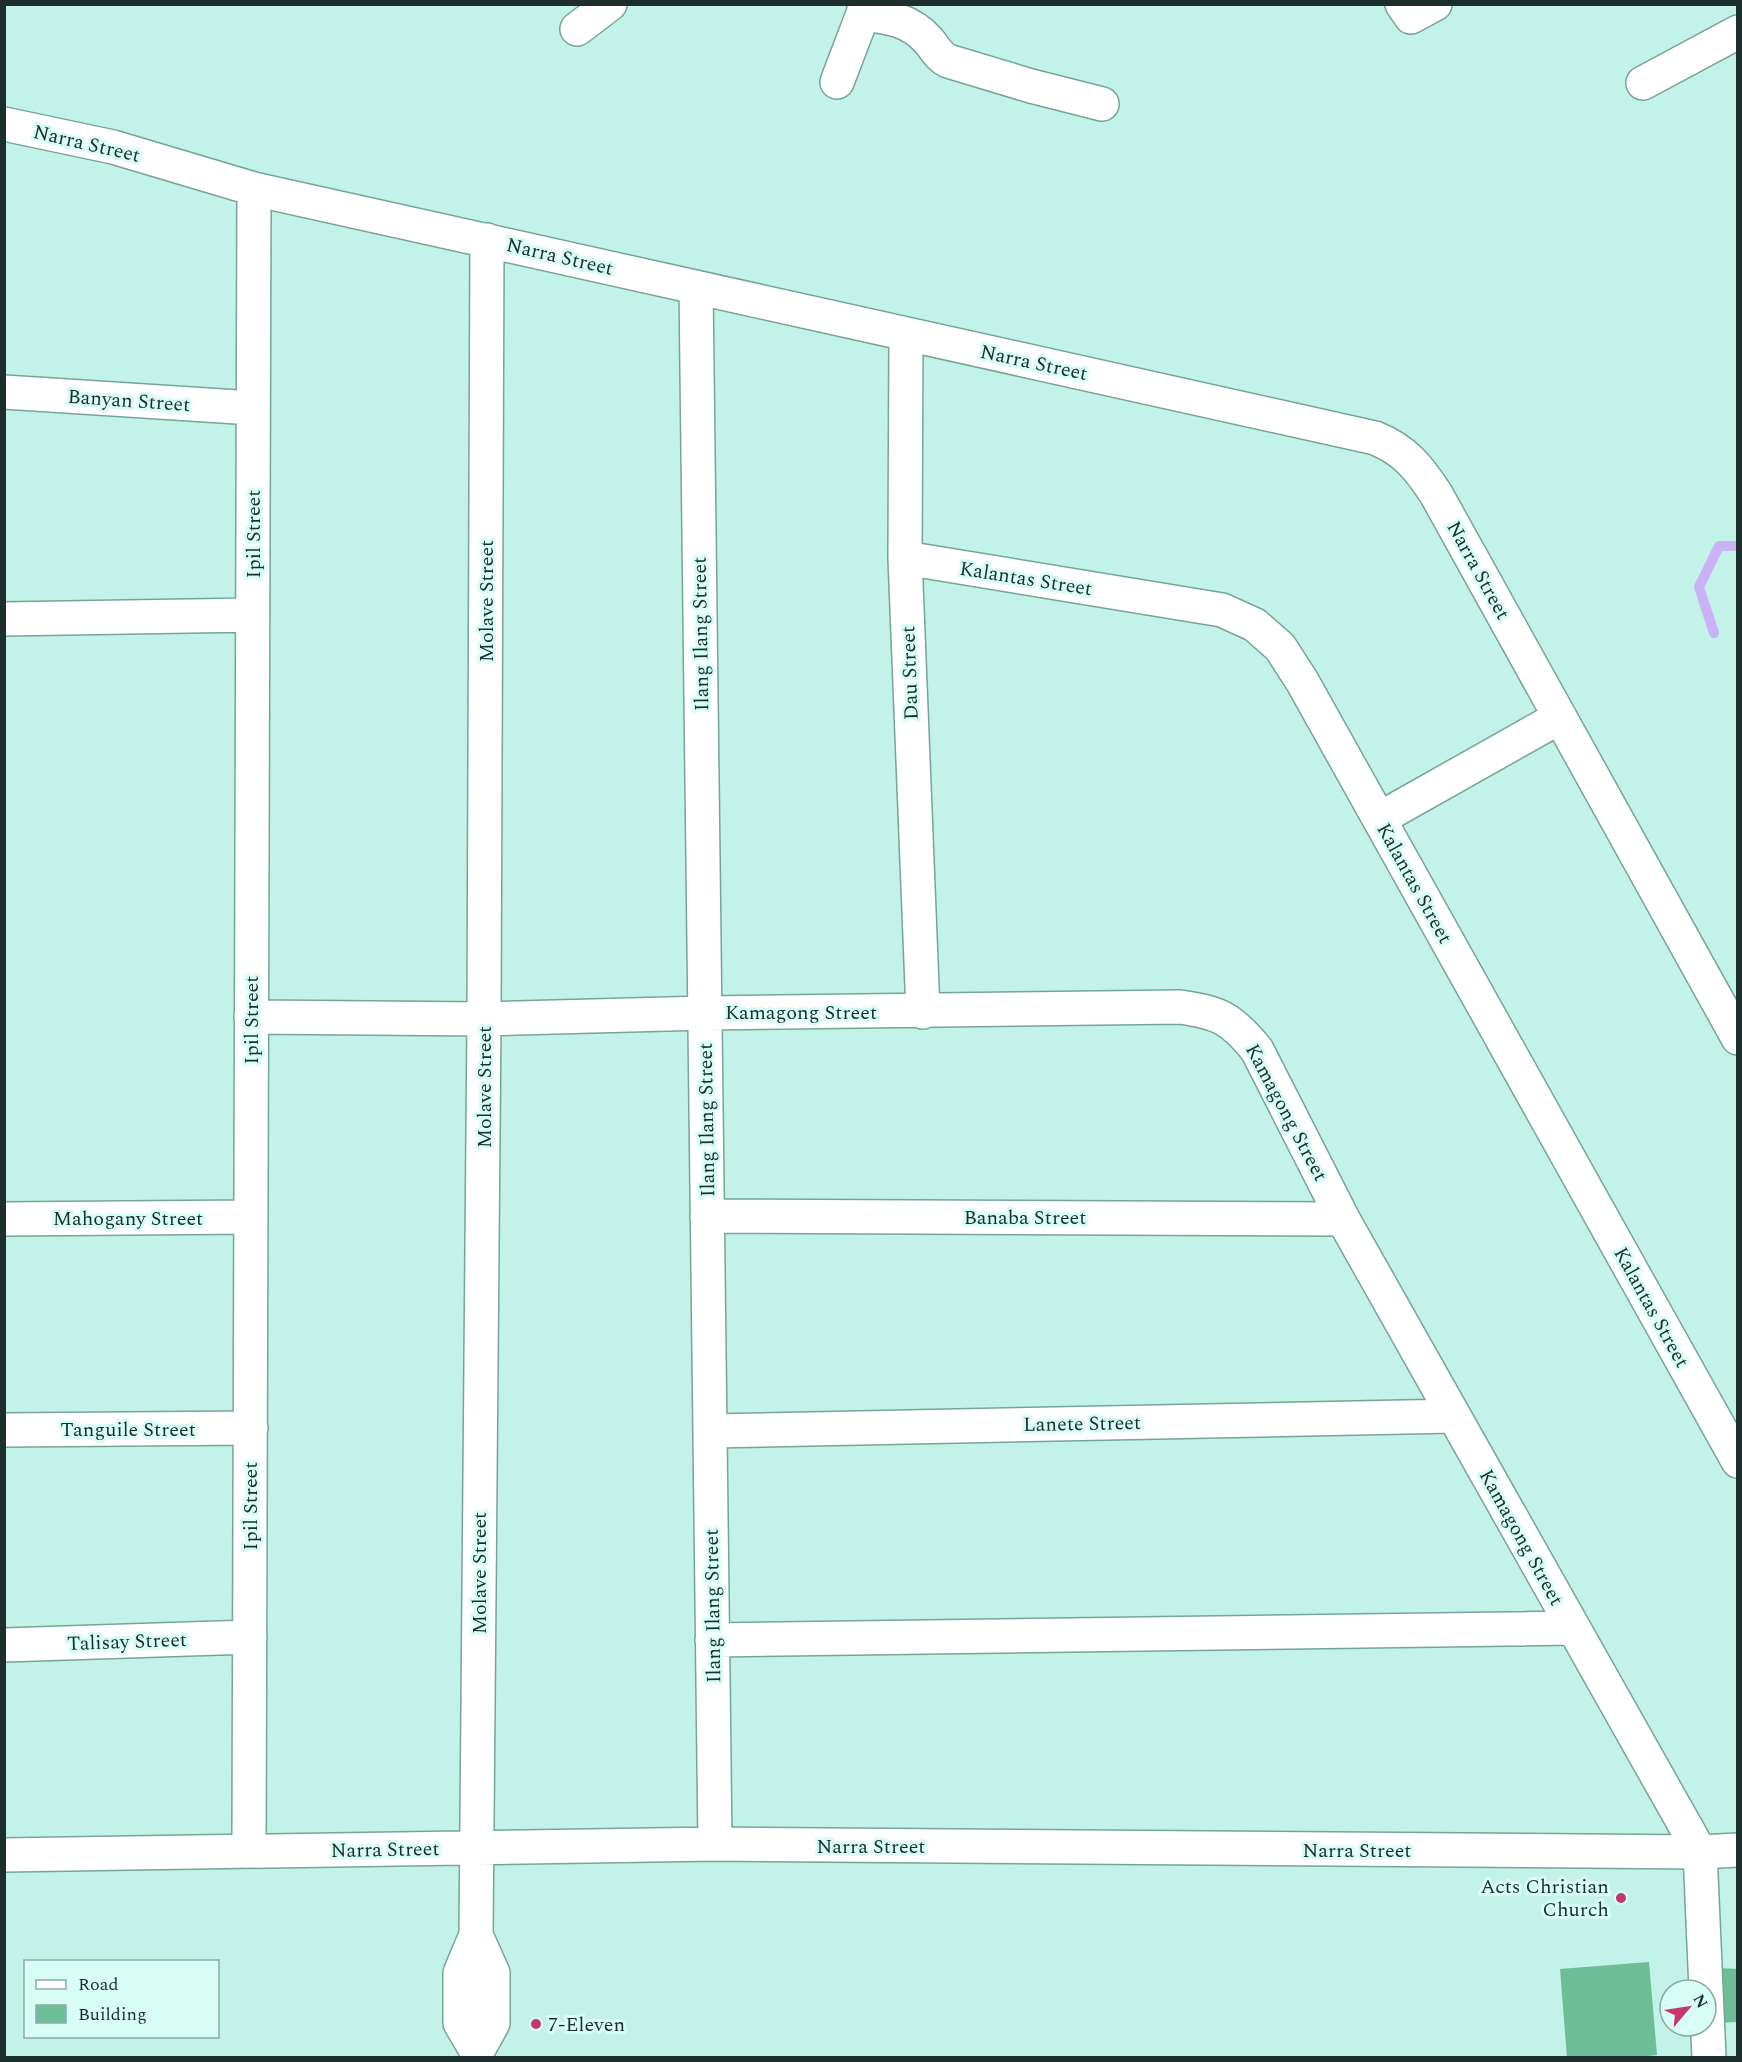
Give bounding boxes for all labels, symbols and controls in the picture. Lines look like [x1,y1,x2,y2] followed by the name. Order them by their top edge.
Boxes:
[30,117,143,171] street label: Narra Street
[503,230,616,284] street label: Narra Street
[977,337,1090,389] street label: Narra Street
[67,382,191,420] street label: Banyan Street
[239,490,269,578] street label: Ipil Street
[1439,516,1518,625] street label: Narra Street
[472,540,502,662] street label: Molave Street
[957,554,1094,604] street label: Kalantas Street
[685,557,717,711] street label: Ilang Ilang Street
[893,625,927,720] street label: Dau Street
[1369,818,1460,949] street label: Kalantas Street
[237,976,267,1064] street label: Ipil Street
[725,998,877,1028] street label: Kamagong Street
[470,1026,500,1148] street label: Molave Street
[1237,1038,1335,1187] street label: Kamagong Street
[691,1043,723,1197] street label: Ilang Ilang Street
[964,1203,1086,1233] street label: Banaba Street
[53,1204,203,1234] street label: Mahogany Street
[1606,1242,1697,1373] street label: Kalantas Street
[1023,1408,1141,1440] street label: Lanete Street
[60,1415,196,1445] street label: Tanguile Street
[236,1462,266,1550] street label: Ipil Street
[1471,1464,1571,1611] street label: Kamagong Street
[465,1512,495,1634] street label: Molave Street
[697,1529,729,1683] street label: Ilang Ilang Street
[67,1625,187,1659] street label: Talisay Street
[817,1832,925,1862] street label: Narra Street
[330,1834,440,1866] street label: Narra Street
[1303,1836,1411,1866] street label: Narra Street
[1481,1872,1609,1925] place label: Acts Christian Church
[1614,1891,1628,1905] marker: Acts Christian Church
[24,1960,219,2038] legend
[78,1971,119,1998] text: Road
[1658,1978,1718,2038] north arrow
[1687,1990,1714,2013] text: N
[78,2001,147,2028] text: Building
[548,2010,625,2040] place label: 7-Eleven
[529,2017,543,2031] marker: 7-Eleven

